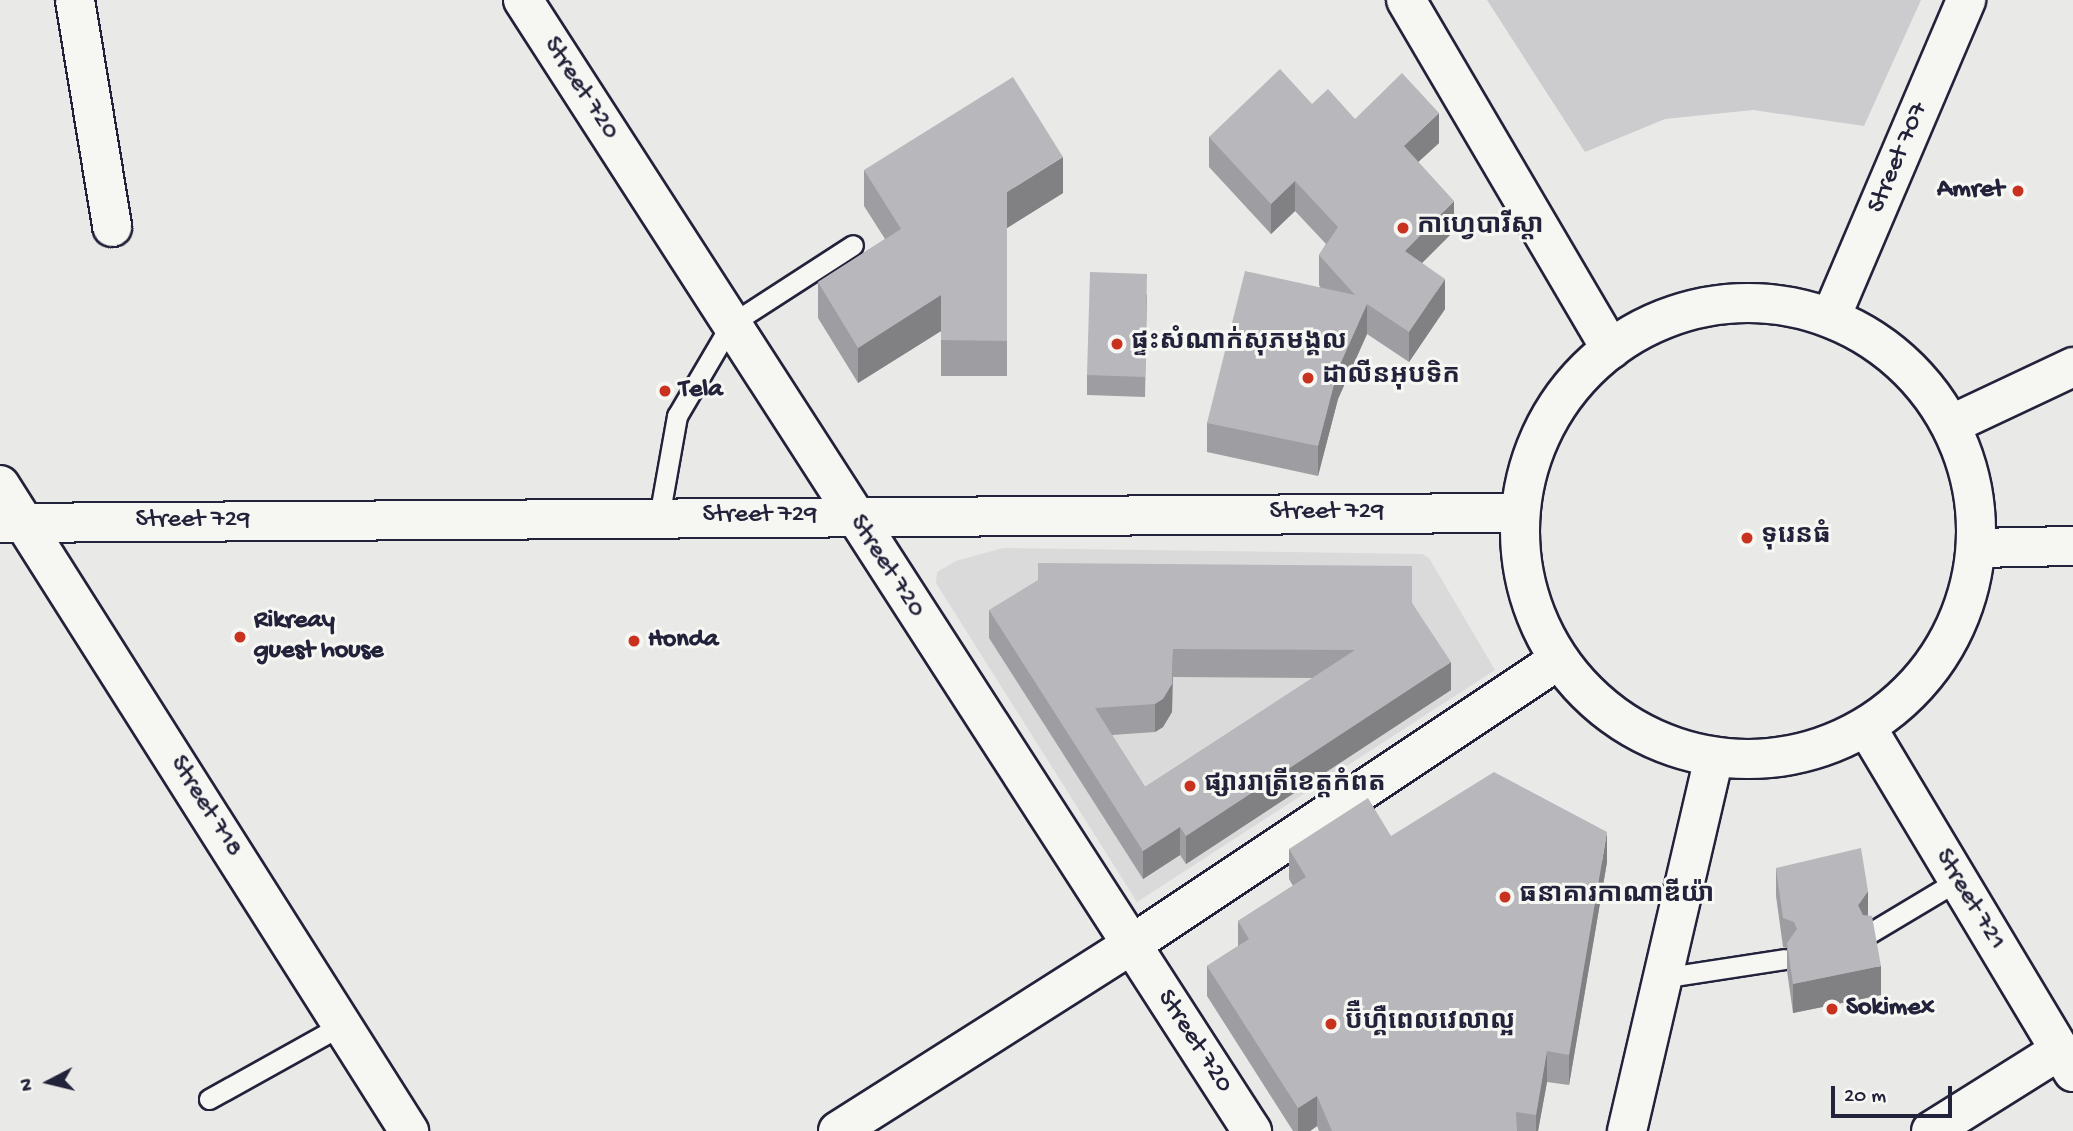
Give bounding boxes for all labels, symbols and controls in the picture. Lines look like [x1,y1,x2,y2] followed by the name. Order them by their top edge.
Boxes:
[535,32,625,146] street label: Street 720
[1862,98,1936,218] street label: Street 707
[1937,175,2004,207] place label: Amret
[2010,183,2026,199] marker: Amret
[1417,212,1544,244] place label: កាហ្វេបារីស្តា
[1395,220,1411,236] marker: កាហ្វេបារីស្តា
[1131,328,1347,360] place label: ផ្ទះសំណាក់សុភមង្គល
[1109,336,1125,352] marker: ផ្ទះសំណាក់សុភមង្គល
[1322,362,1460,394] place label: ដាលីនអុបទិក
[1300,370,1316,386] marker: ដាលីនអុបទិក
[679,375,723,407] place label: Tela
[657,383,673,399] marker: Tela
[1270,497,1384,529] street label: Street 729
[703,500,817,532] street label: Street 729
[136,505,250,537] street label: Street 729
[841,510,931,624] street label: Street 720
[1761,522,1831,554] place label: ទុរេនធំ
[1739,530,1755,546] marker: ទុរេនធំ
[254,606,383,668] place label: Rikreay guest house
[648,625,718,657] place label: Honda
[232,629,248,645] marker: Rikreay guest house
[626,633,642,649] marker: Honda
[162,751,248,863] street label: Street 718
[1204,770,1386,802] place label: ផ្សាររាត្រីខេត្តកំពត
[1182,778,1198,794] marker: ផ្សាររាត្រីខេត្តកំពត
[1927,844,2011,956] street label: Street 721
[1519,881,1714,913] place label: ធនាគារកាណាឌីយ៉ា
[1497,889,1513,905] marker: ធនាគារកាណាឌីយ៉ា
[1149,985,1239,1099] street label: Street 720
[1846,993,1934,1025] place label: Sokimex
[1824,1001,1840,1017] marker: Sokimex
[1345,1008,1515,1040] place label: ប៊ឺហ្គឺពេលវេលាល្អ
[1323,1016,1339,1032] marker: ប៊ឺហ្គឺពេលវេលាល្អ
[14,1047,84,1117] north arrow
[1835,1072,1956,1116] scale bar
[15,1077,40,1092] text: N
[1844,1085,1886,1110] text: 20 m

